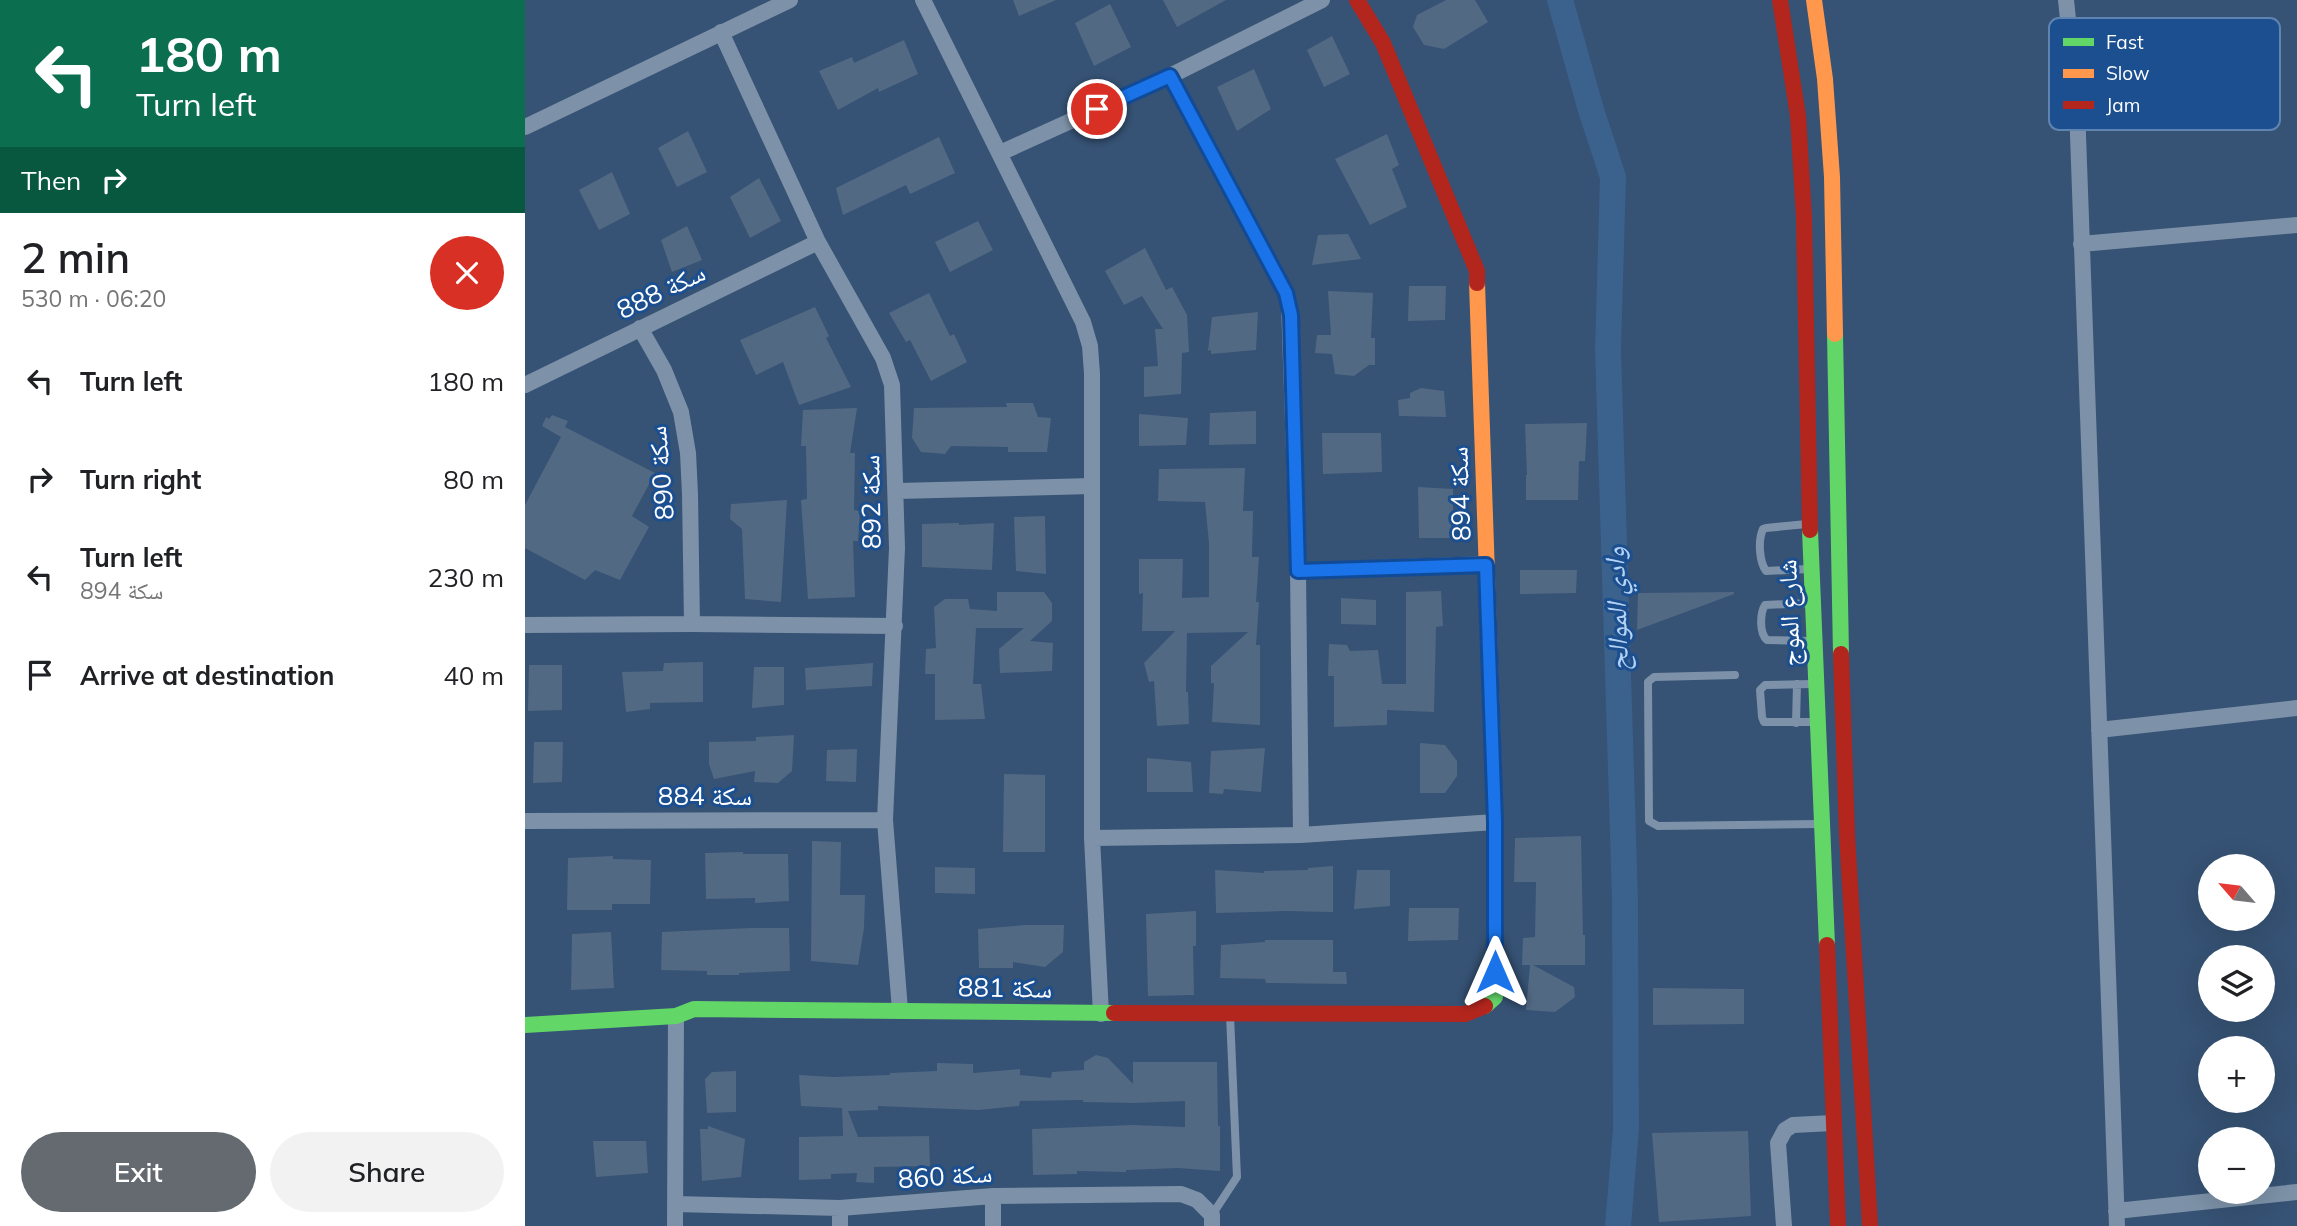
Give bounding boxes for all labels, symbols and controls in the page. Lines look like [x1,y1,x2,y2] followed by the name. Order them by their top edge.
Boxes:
[2049,18,2280,130] legend
[136,23,282,84] text: 180 m
[21,28,112,119] icon: left
[2106,30,2144,54] text: Fast
[2106,61,2150,85] text: Slow
[1067,79,1127,139] pin
[136,84,256,124] text: Turn left
[1078,90,1116,128] icon: arrive
[2106,93,2140,117] text: Jam
[95,161,133,199] icon: right
[21,164,81,197] text: Then
[21,231,130,284] text: 2 min
[430,236,504,310] button: close
[611,255,710,326] street label: سكة 888
[21,284,166,313] text: 530 m · 06:20
[21,362,59,400] icon: left
[80,365,182,398] text: Turn left
[428,365,504,398] text: 180 m
[640,425,681,522] street label: سكة 890
[1441,446,1478,542] street label: سكة 894
[853,455,888,549] street label: سكة 892
[21,460,59,498] icon: right
[80,463,201,496] text: Turn right
[443,463,504,496] text: 80 m
[80,541,182,574] text: Turn left
[1596,546,1641,672] water label: وادي الموالح
[21,558,59,596] icon: left
[1770,559,1807,667] street label: شارع الموج
[428,561,504,594] text: 230 m
[80,576,164,605] text: سكة 894
[21,656,59,694] icon: arrive
[80,659,335,692] text: Arrive at destination
[443,659,504,692] text: 40 m
[658,779,752,812] street label: سكة 884
[2198,854,2275,931] north arrow
[2198,854,2275,1204] map controls
[1458,935,1532,1009] position arrow
[2198,945,2275,1022] button: layers
[958,970,1052,1005] street label: سكة 881
[2198,1036,2275,1113] button: +
[2198,1127,2275,1204] button: −
[21,1132,256,1212] button: Exit
[270,1132,504,1212] button: Share
[897,1156,993,1195] street label: سكة 860

